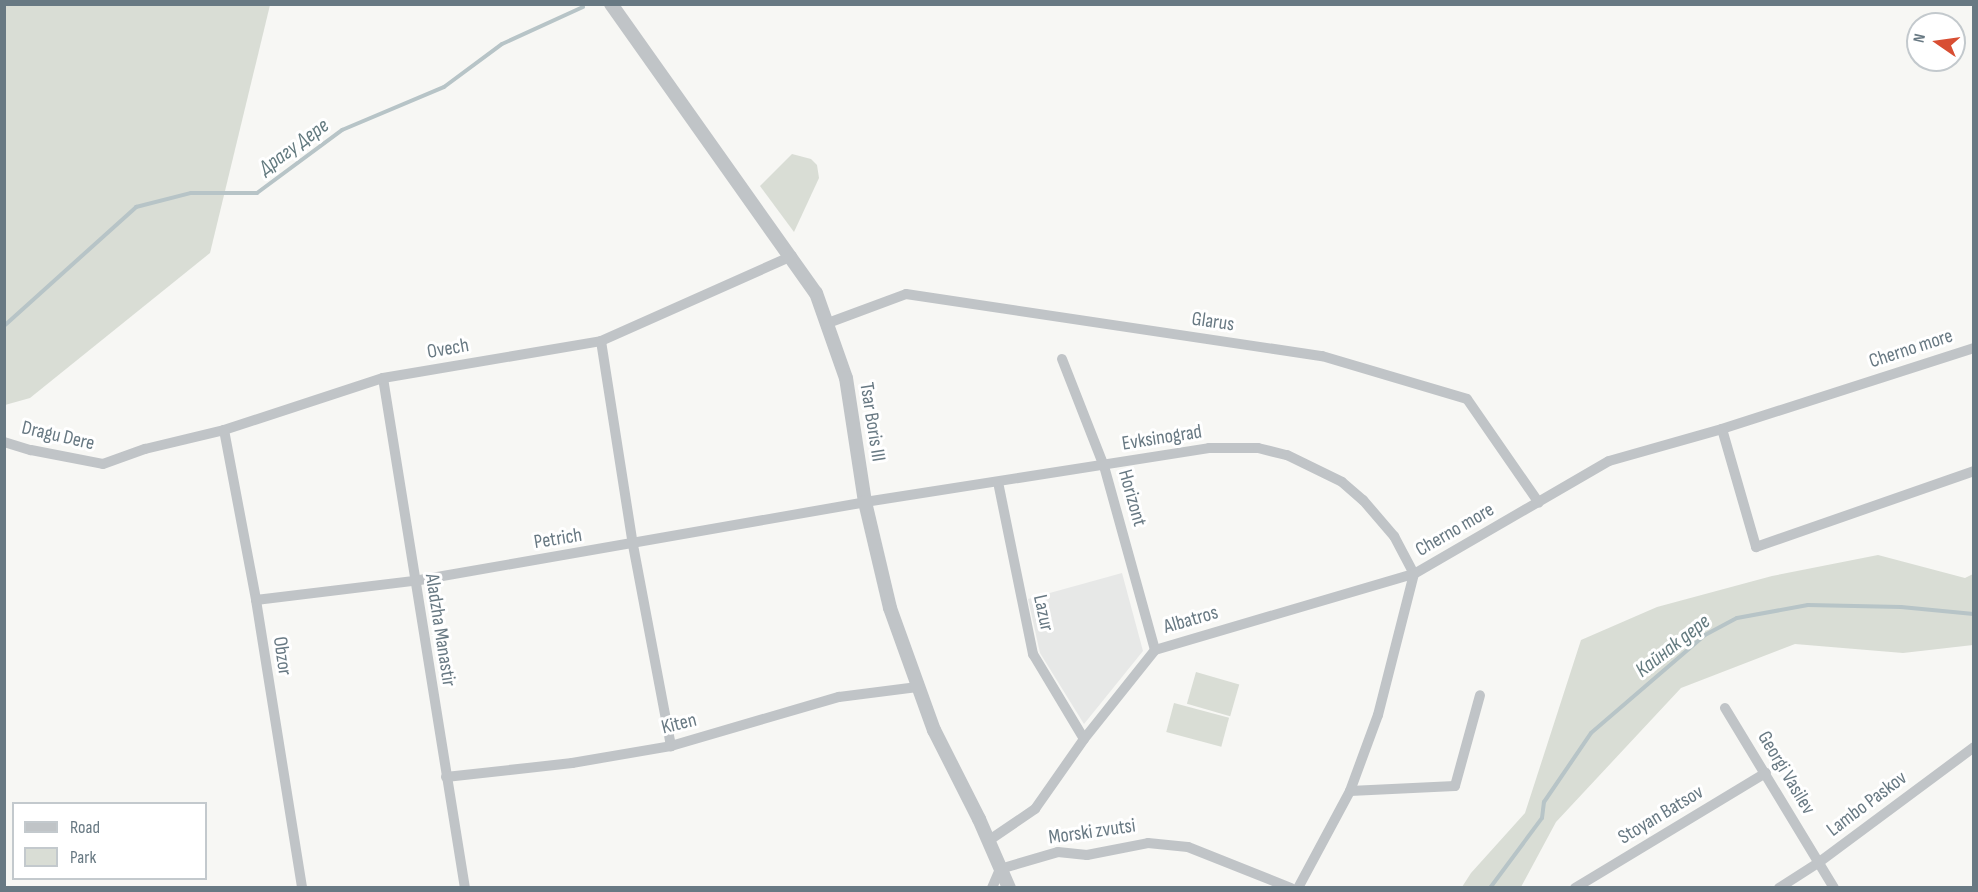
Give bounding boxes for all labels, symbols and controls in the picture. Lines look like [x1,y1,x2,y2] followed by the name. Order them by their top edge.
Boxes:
[1906,12,1966,72] north arrow
[1910,32,1930,45] text: N
[254,113,334,181] water label: Драгу Дере
[1190,307,1236,337] street label: Glarus
[1866,324,1956,374] street label: Cherno more
[425,334,471,364] street label: Ovech
[854,381,890,463] street label: Tsar Boris III
[19,416,97,456] street label: Dragu Dere
[1120,420,1204,456] street label: Evksinograd
[1112,467,1152,529] street label: Horizont
[1411,498,1499,562] street label: Cherno more
[532,523,584,555] street label: Petrich
[419,572,461,688] street label: Aladzha Manastir
[1027,593,1059,633] street label: Lazur
[1161,601,1221,639] street label: Albatros
[1631,609,1715,683] water label: Кайнак дере
[267,635,297,677] street label: Obzor
[659,708,699,740] street label: Kiten
[1752,727,1820,819] street label: Georgi Vasilev
[1822,766,1912,842] street label: Lambo Paskov
[1614,780,1708,850] street label: Stoyan Batsov
[12,802,207,880] legend
[1047,814,1137,850] street label: Morski zvutsi
[70,817,100,838] text: Road
[70,847,96,868] text: Park

